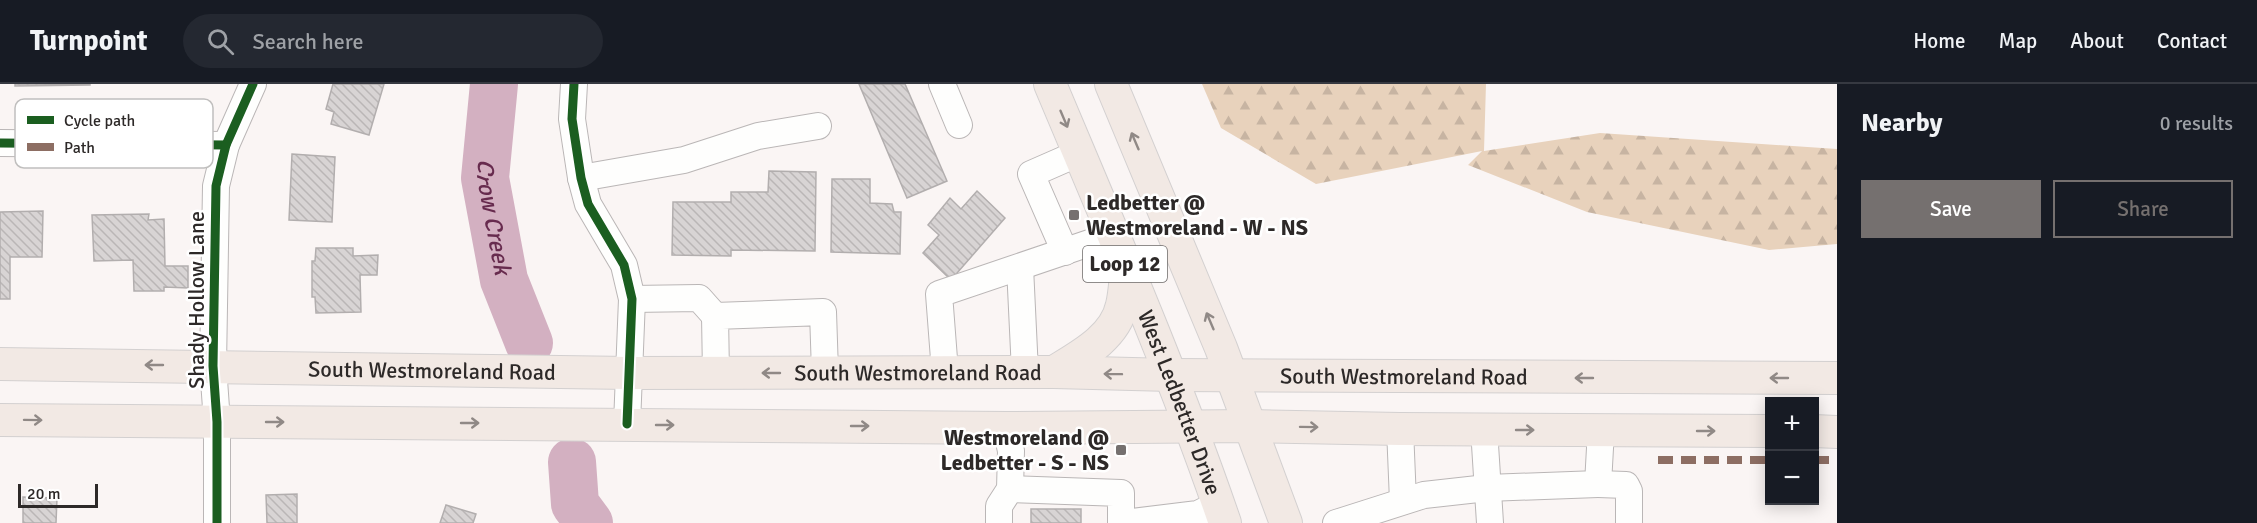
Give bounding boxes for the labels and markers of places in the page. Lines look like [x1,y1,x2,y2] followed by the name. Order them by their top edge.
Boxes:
[1086,189,1308,241] place label: Ledbetter @ Westmoreland - W - NS
[1067,208,1081,222] marker: Ledbetter @ Westmoreland - W - NS
[941,424,1109,476] place label: Westmoreland @ Ledbetter - S - NS
[1114,443,1128,457] marker: Westmoreland @ Ledbetter - S - NS

